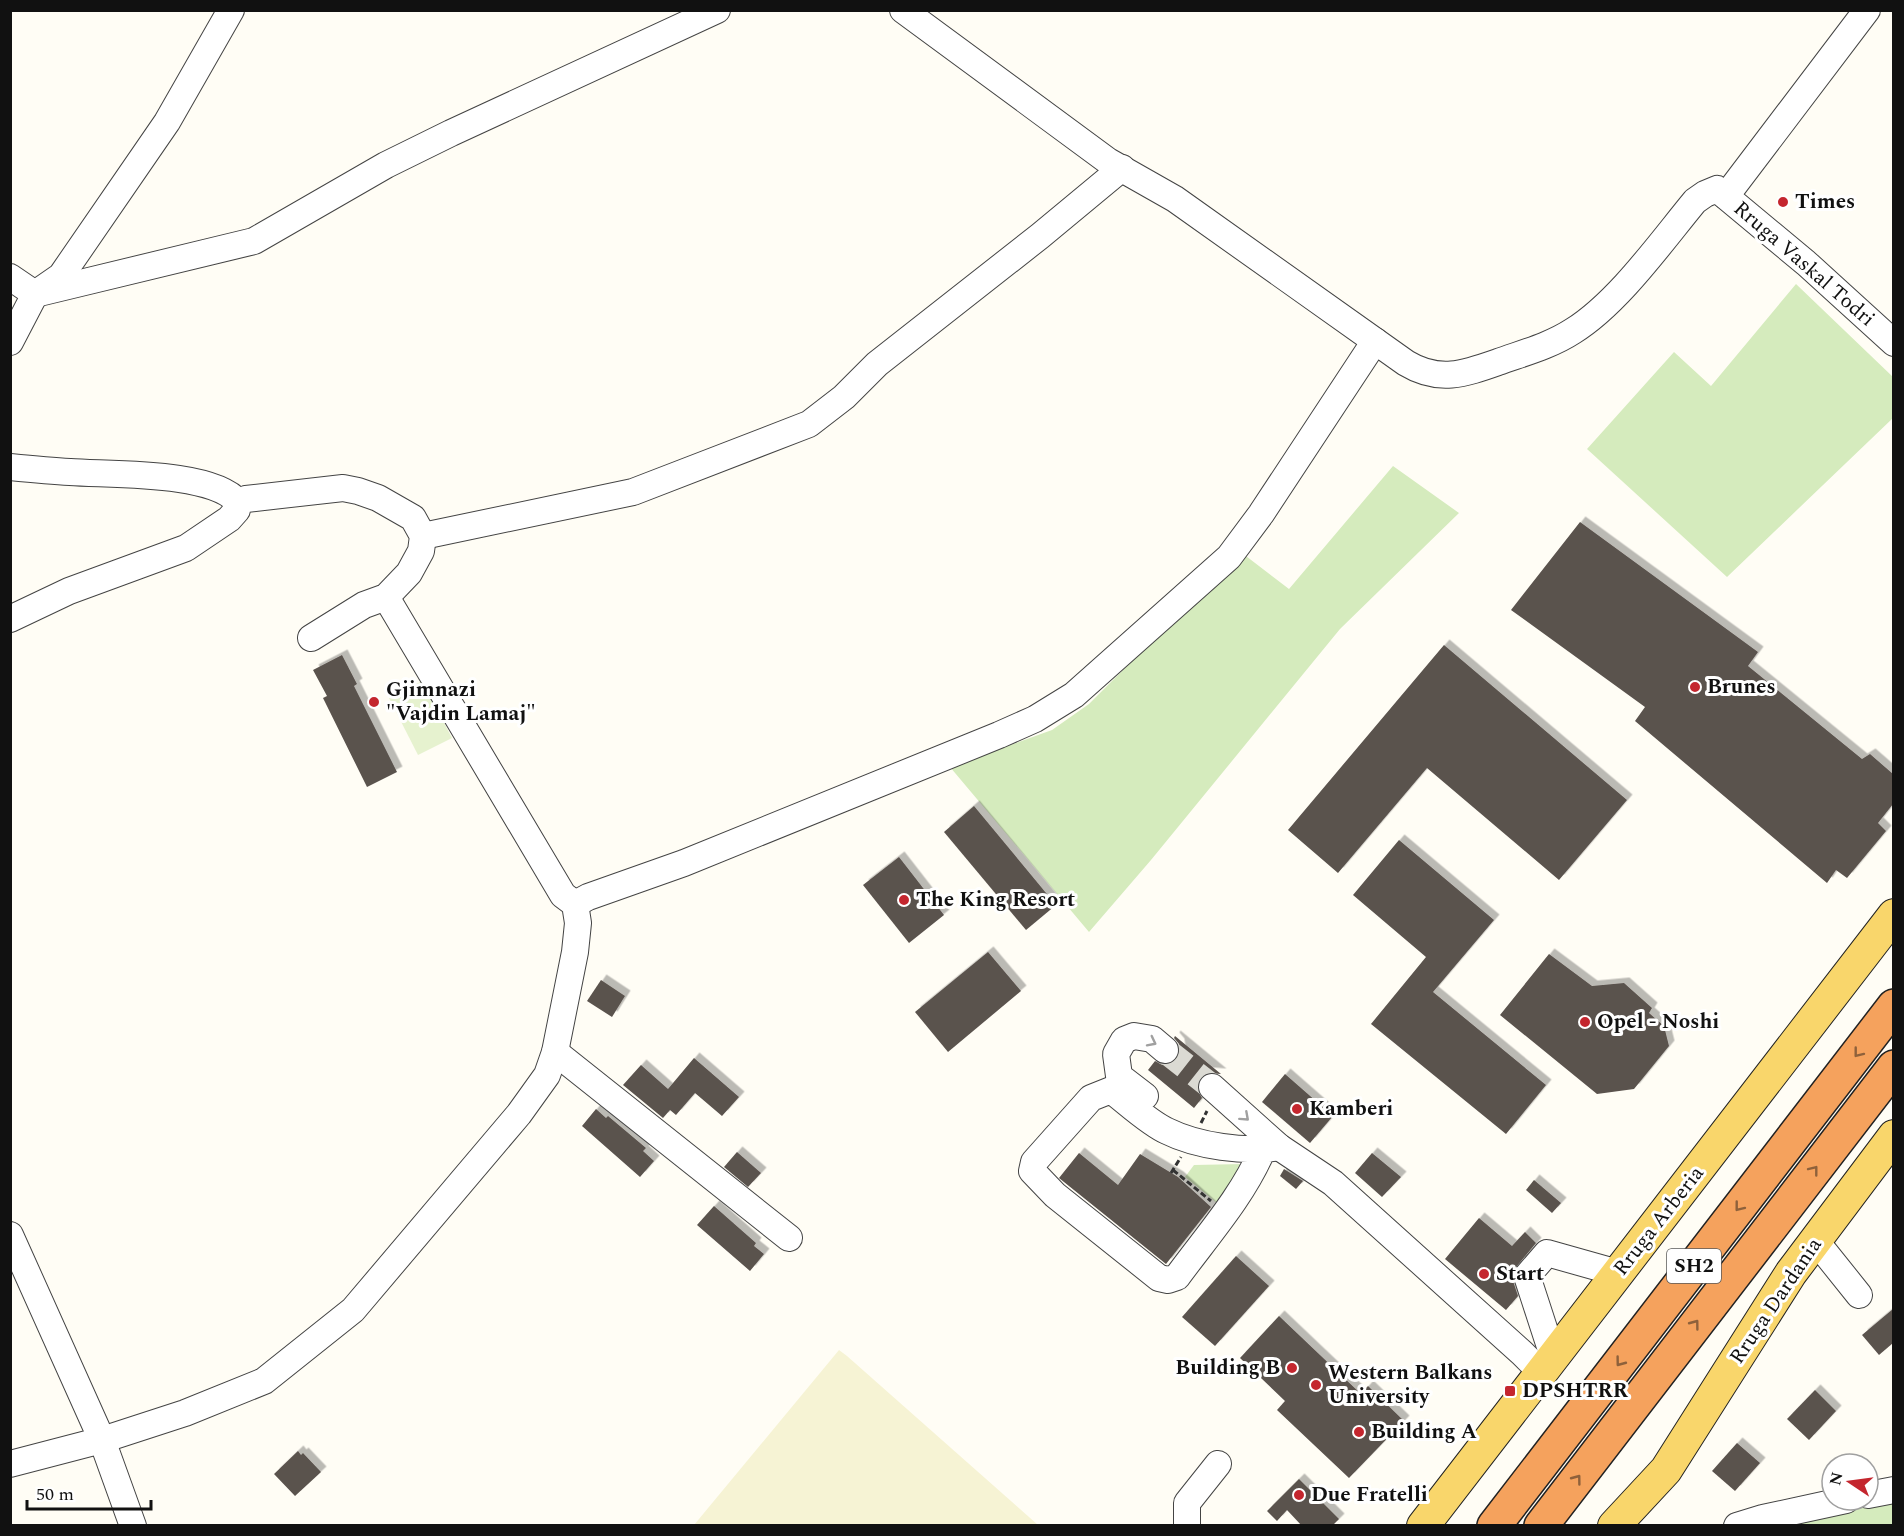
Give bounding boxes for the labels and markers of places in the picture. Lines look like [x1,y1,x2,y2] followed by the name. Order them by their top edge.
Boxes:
[1795,186,1855,218] place label: Times
[1776,195,1790,209] marker: Times
[1707,671,1776,703] place label: Brunes
[386,674,536,730] place label: Gjimnazi "Vajdin Lamaj"
[1688,680,1702,694] marker: Brunes
[367,695,381,709] marker: Gjimnazi "Vajdin Lamaj"
[916,884,1075,916] place label: The King Resort
[897,893,911,907] marker: The King Resort
[1597,1006,1719,1038] place label: Opel - Noshi
[1578,1015,1592,1029] marker: Opel - Noshi
[1309,1093,1393,1125] place label: Kamberi
[1290,1102,1304,1116] marker: Kamberi
[1496,1258,1544,1290] place label: Start
[1477,1267,1491,1281] marker: Start
[1175,1352,1280,1384] place label: Building B
[1328,1357,1492,1413] place label: Western Balkans University
[1285,1361,1299,1375] marker: Building B
[1522,1375,1629,1407] place label: DPSHTRR
[1309,1378,1323,1392] marker: Western Balkans University
[1503,1384,1517,1398] marker: DPSHTRR
[1371,1416,1477,1448] place label: Building A
[1352,1425,1366,1439] marker: Building A
[1311,1479,1428,1511] place label: Due Fratelli
[1292,1488,1306,1502] marker: Due Fratelli

